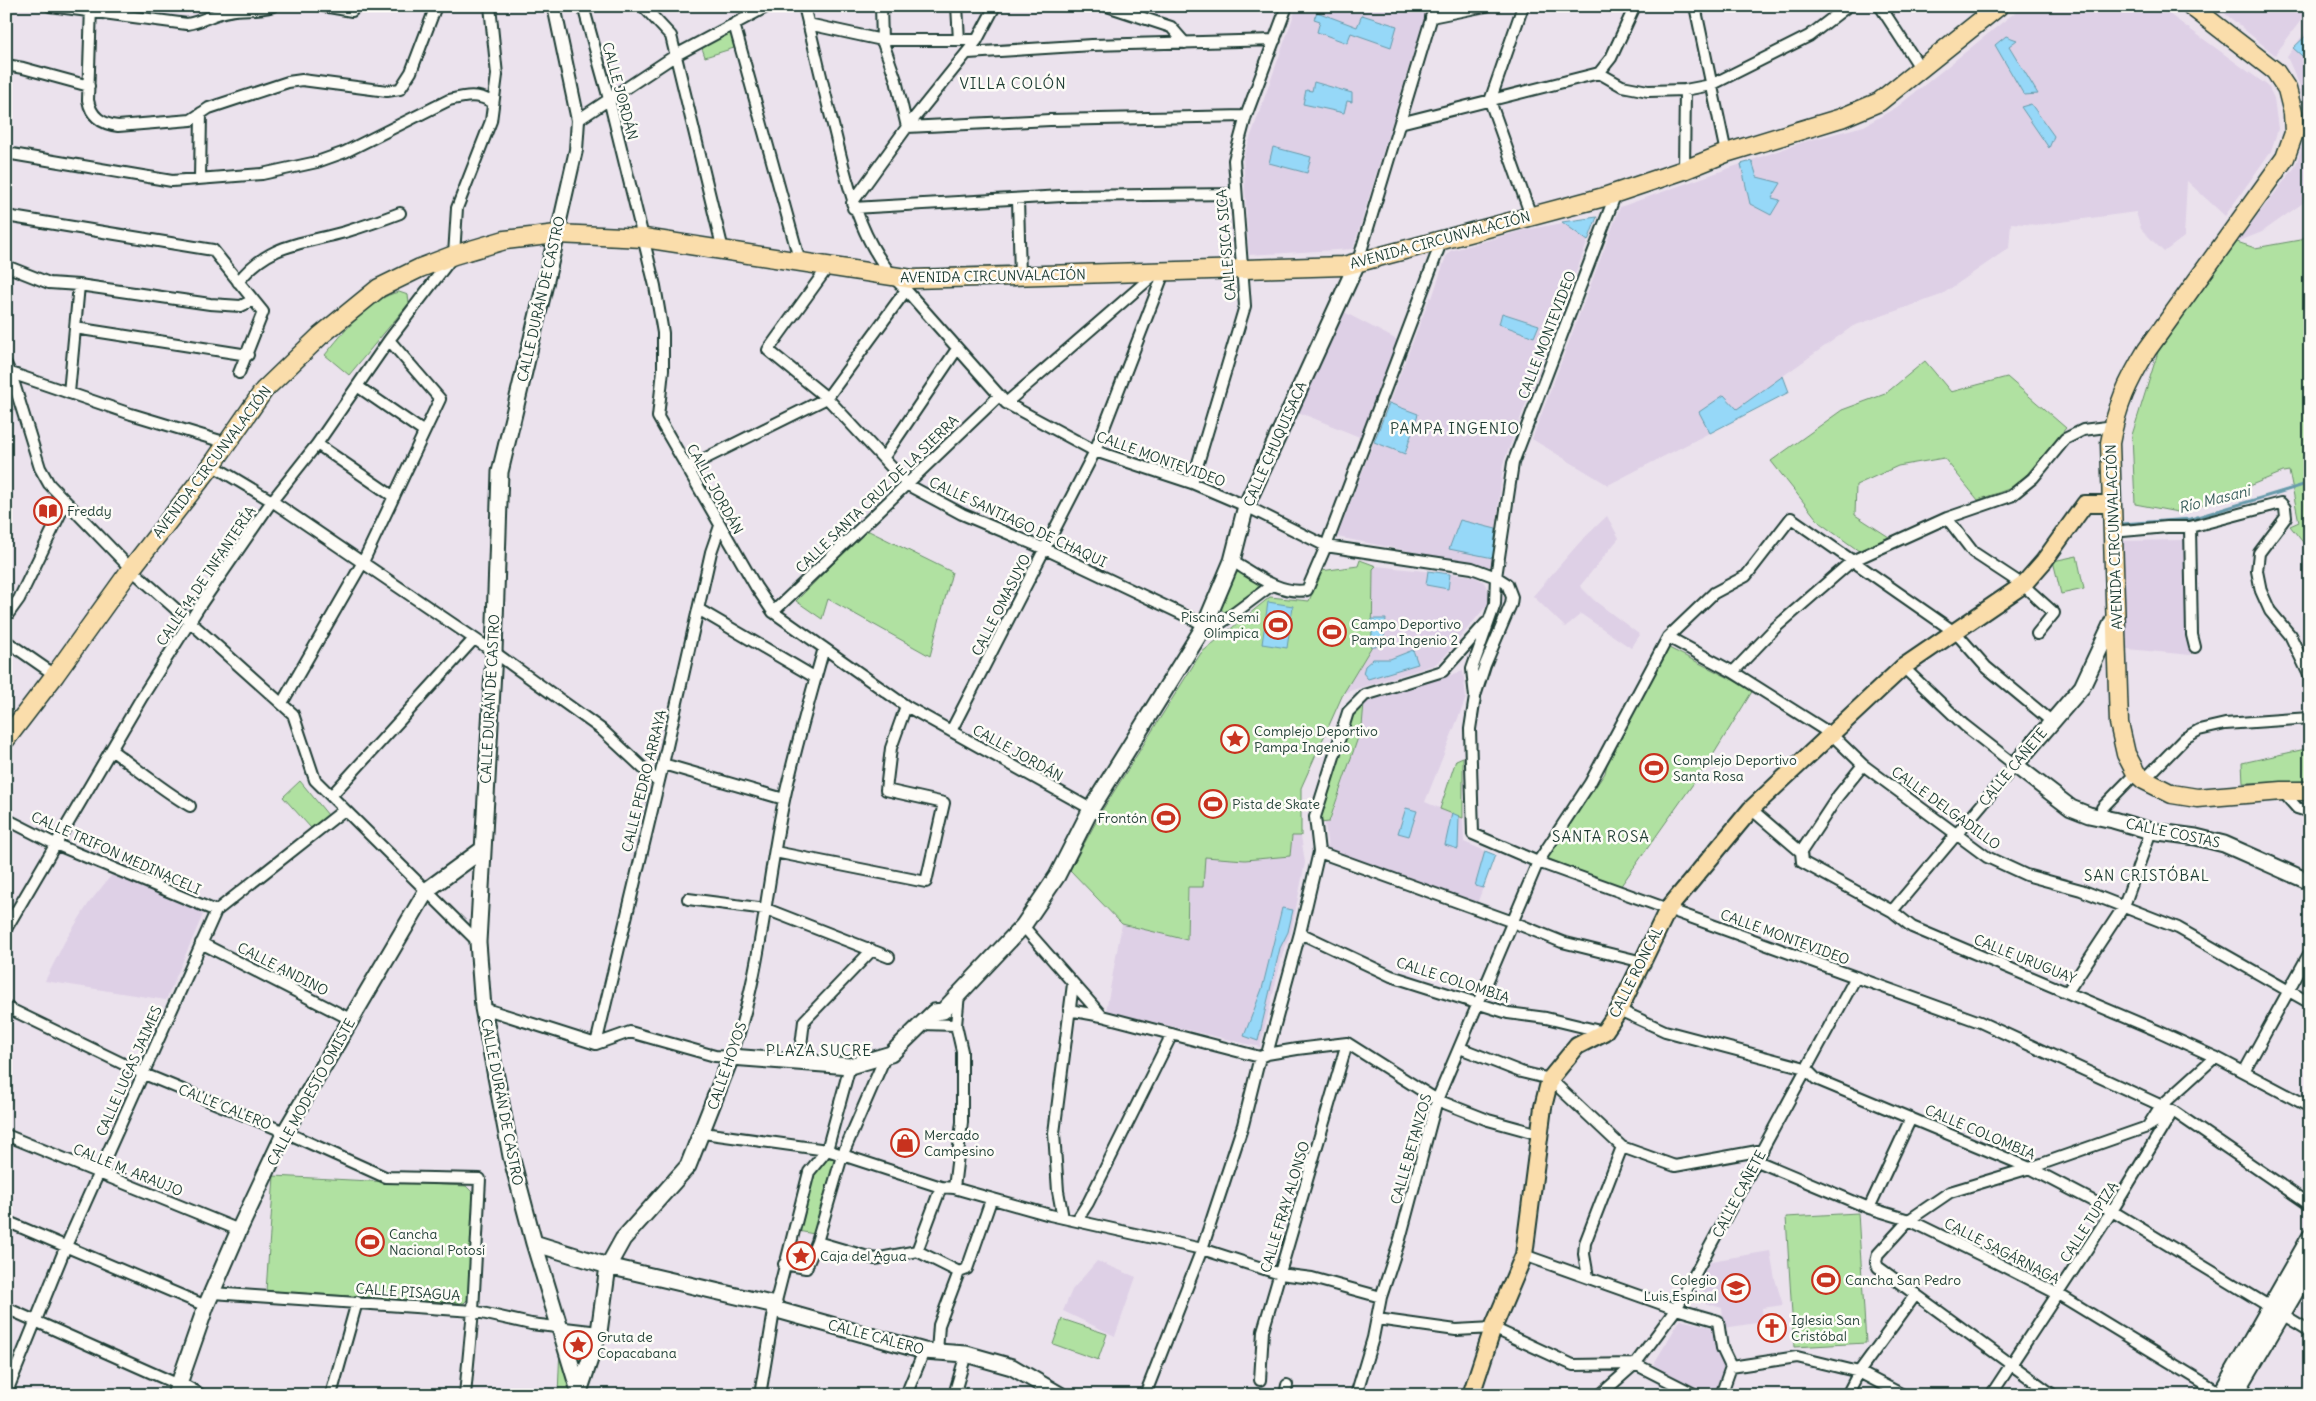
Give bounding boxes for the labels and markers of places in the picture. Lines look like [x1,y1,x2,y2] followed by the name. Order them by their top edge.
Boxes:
[33,496,63,526] library icon: Freddy
[67,502,112,520] place label: Freddy
[1181,608,1259,642] place label: Piscina Semi Olímpica
[1263,610,1293,640] sports icon: Piscina Semi Olímpica
[1351,615,1461,649] place label: Campo Deportivo Pampa Ingenio 2
[1317,617,1347,647] sports icon: Campo Deportivo Pampa Ingenio 2
[1254,722,1378,756] place label: Complejo Deportivo Pampa Ingenio
[1220,724,1250,754] place icon: Complejo Deportivo Pampa Ingenio
[1673,751,1797,785] place label: Complejo Deportivo Santa Rosa
[1639,753,1669,783] sports icon: Complejo Deportivo Santa Rosa
[1198,789,1228,819] sports icon: Pista de Skate
[1232,795,1320,813] place label: Pista de Skate
[1151,803,1181,833] sports icon: Frontón
[1098,809,1147,827] place label: Frontón
[924,1126,995,1160] place label: Mercado Campesino
[890,1128,920,1158] shop icon: Mercado Campesino
[389,1225,485,1259] place label: Cancha Nacional Potosí
[355,1227,385,1257] sports icon: Cancha Nacional Potosí
[786,1241,816,1271] place icon: Caja del Agua
[820,1247,907,1265] place label: Caja del Agua
[1811,1265,1841,1295] sports icon: Cancha San Pedro
[1644,1271,1717,1305] place label: Colegio Luis Espinal
[1845,1271,1961,1289] place label: Cancha San Pedro
[1721,1273,1751,1303] school or university icon: Colegio Luis Espinal
[1791,1311,1860,1345] place label: Iglesia San Cristóbal
[1757,1313,1787,1343] church icon: Iglesia San Cristóbal
[597,1328,677,1362] place label: Gruta de Copacabana
[563,1330,593,1360] place icon: Gruta de Copacabana

